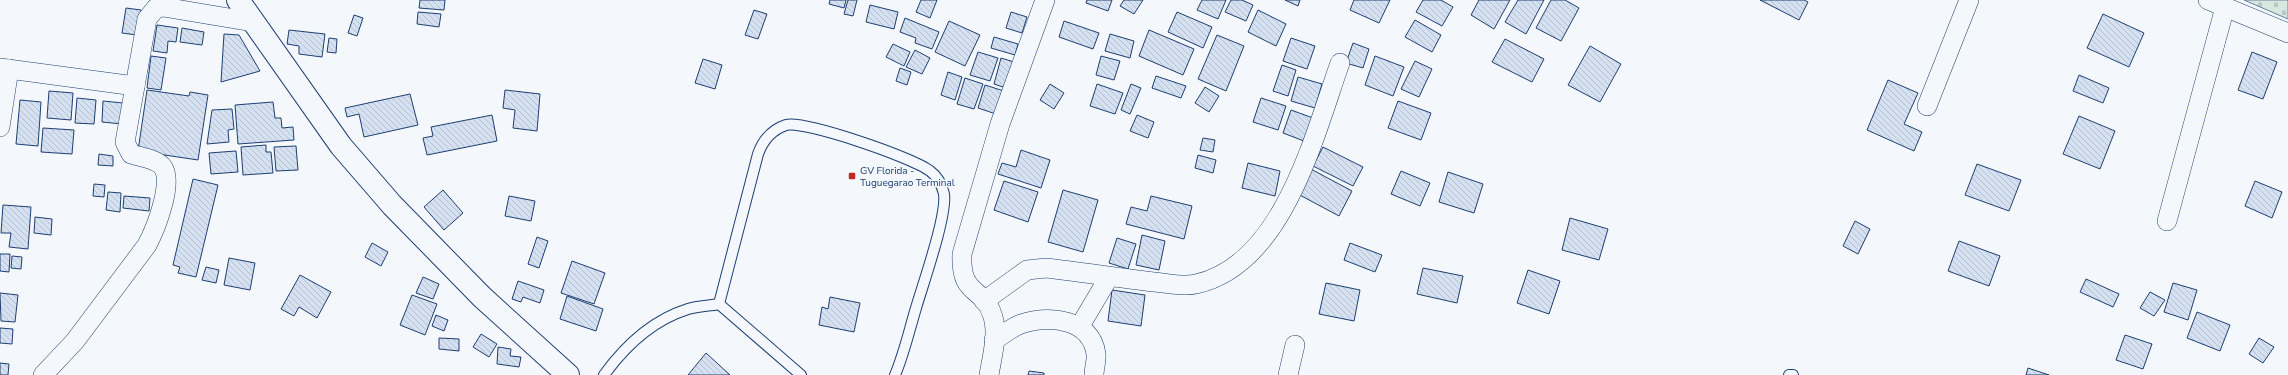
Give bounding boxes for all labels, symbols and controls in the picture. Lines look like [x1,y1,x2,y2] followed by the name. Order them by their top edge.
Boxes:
[860,164,955,190] place label: GV Florida - Tuguegarao Terminal
[847,171,857,181] marker: GV Florida - Tuguegarao Terminal

